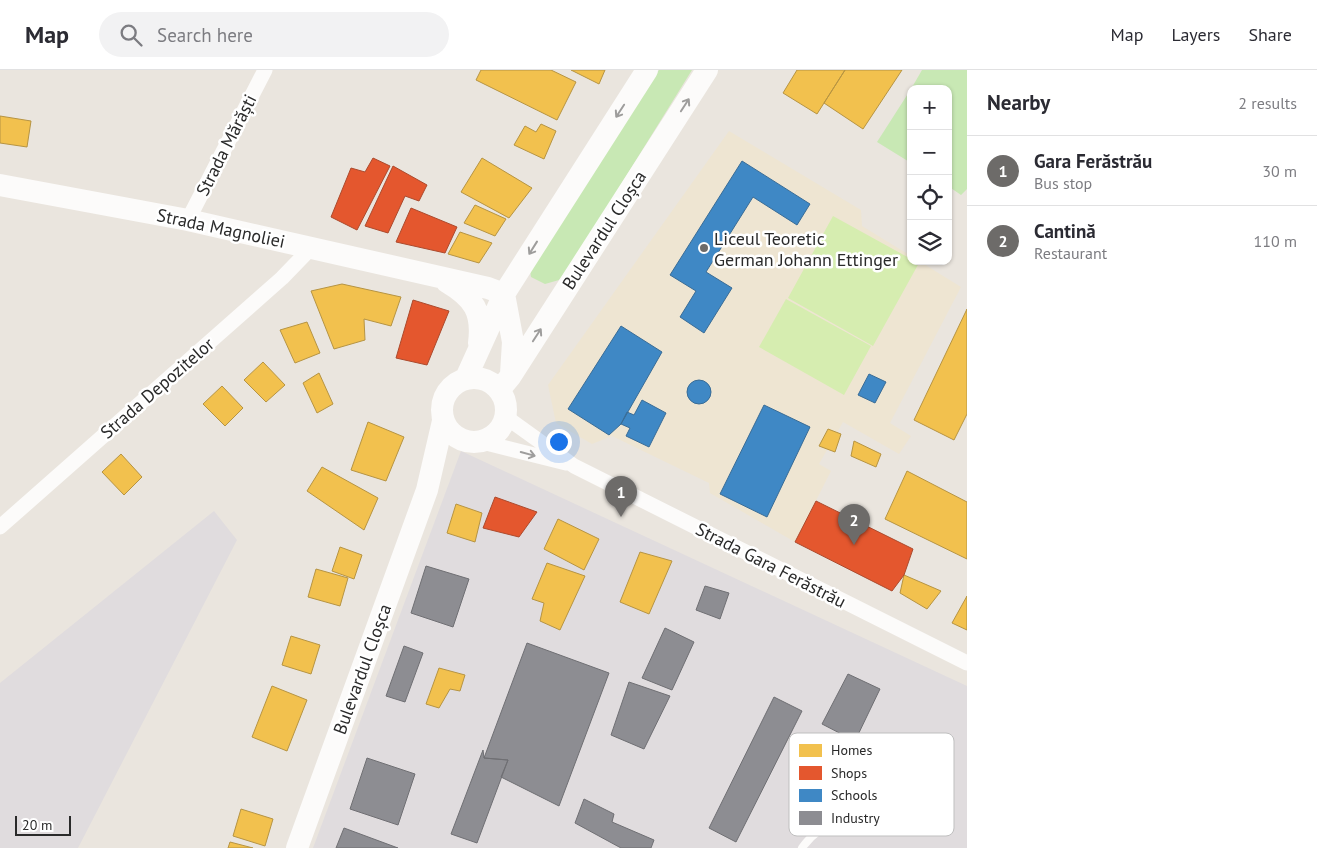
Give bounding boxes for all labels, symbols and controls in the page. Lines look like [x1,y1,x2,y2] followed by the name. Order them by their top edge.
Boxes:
[99,12,449,57] search box
[25,19,69,50] text: Map
[117,21,145,49] icon: search
[157,23,253,47] text: Search here
[1111,23,1143,46] text: Map
[1171,23,1220,46] text: Layers
[1248,23,1292,46] text: Share
[907,85,952,265] map controls
[907,85,952,130] button: +
[987,89,1050,116] text: Nearby
[191,90,261,200] street label: Strada Mărăști
[1238,93,1297,113] text: 2 results
[679,98,690,112] one-way arrow
[615,104,626,118] one-way arrow
[907,130,952,175] button: −
[1034,149,1152,173] text: Gara Ferăstrău
[998,161,1008,181] text: 1
[1262,161,1297,181] text: 30 m
[557,166,651,294] street label: Bulevardul Cloșca
[1034,173,1092,193] text: Bus stop
[907,175,952,220] button: locate
[155,203,287,253] street label: Strada Magnoliei
[1034,219,1096,243] text: Cantină
[907,220,952,265] button: layers
[714,227,898,271] place label: Liceul Teoretic German Johann Ettinger
[998,231,1008,251] text: 2
[1254,231,1297,251] text: 110 m
[528,241,538,255] one-way arrow
[698,242,710,254] marker: Liceul Teoretic German Johann Ettinger
[1034,243,1107,263] text: Restaurant
[532,328,542,342] one-way arrow
[95,332,219,444] street label: Strada Depozitelor
[546,429,572,455] your location
[520,449,536,459] one-way arrow
[605,476,637,517] pin: 1
[838,504,870,545] pin: 2
[692,517,850,613] street label: Strada Gara Ferăstrău
[328,601,396,737] street label: Bulevardul Cloșca
[789,733,954,836] legend
[831,741,872,759] text: Homes
[831,764,867,782] text: Shops
[831,786,878,804] text: Schools
[831,809,880,827] text: Industry
[15,813,71,836] scale bar
[22,816,52,834] text: 20 m

